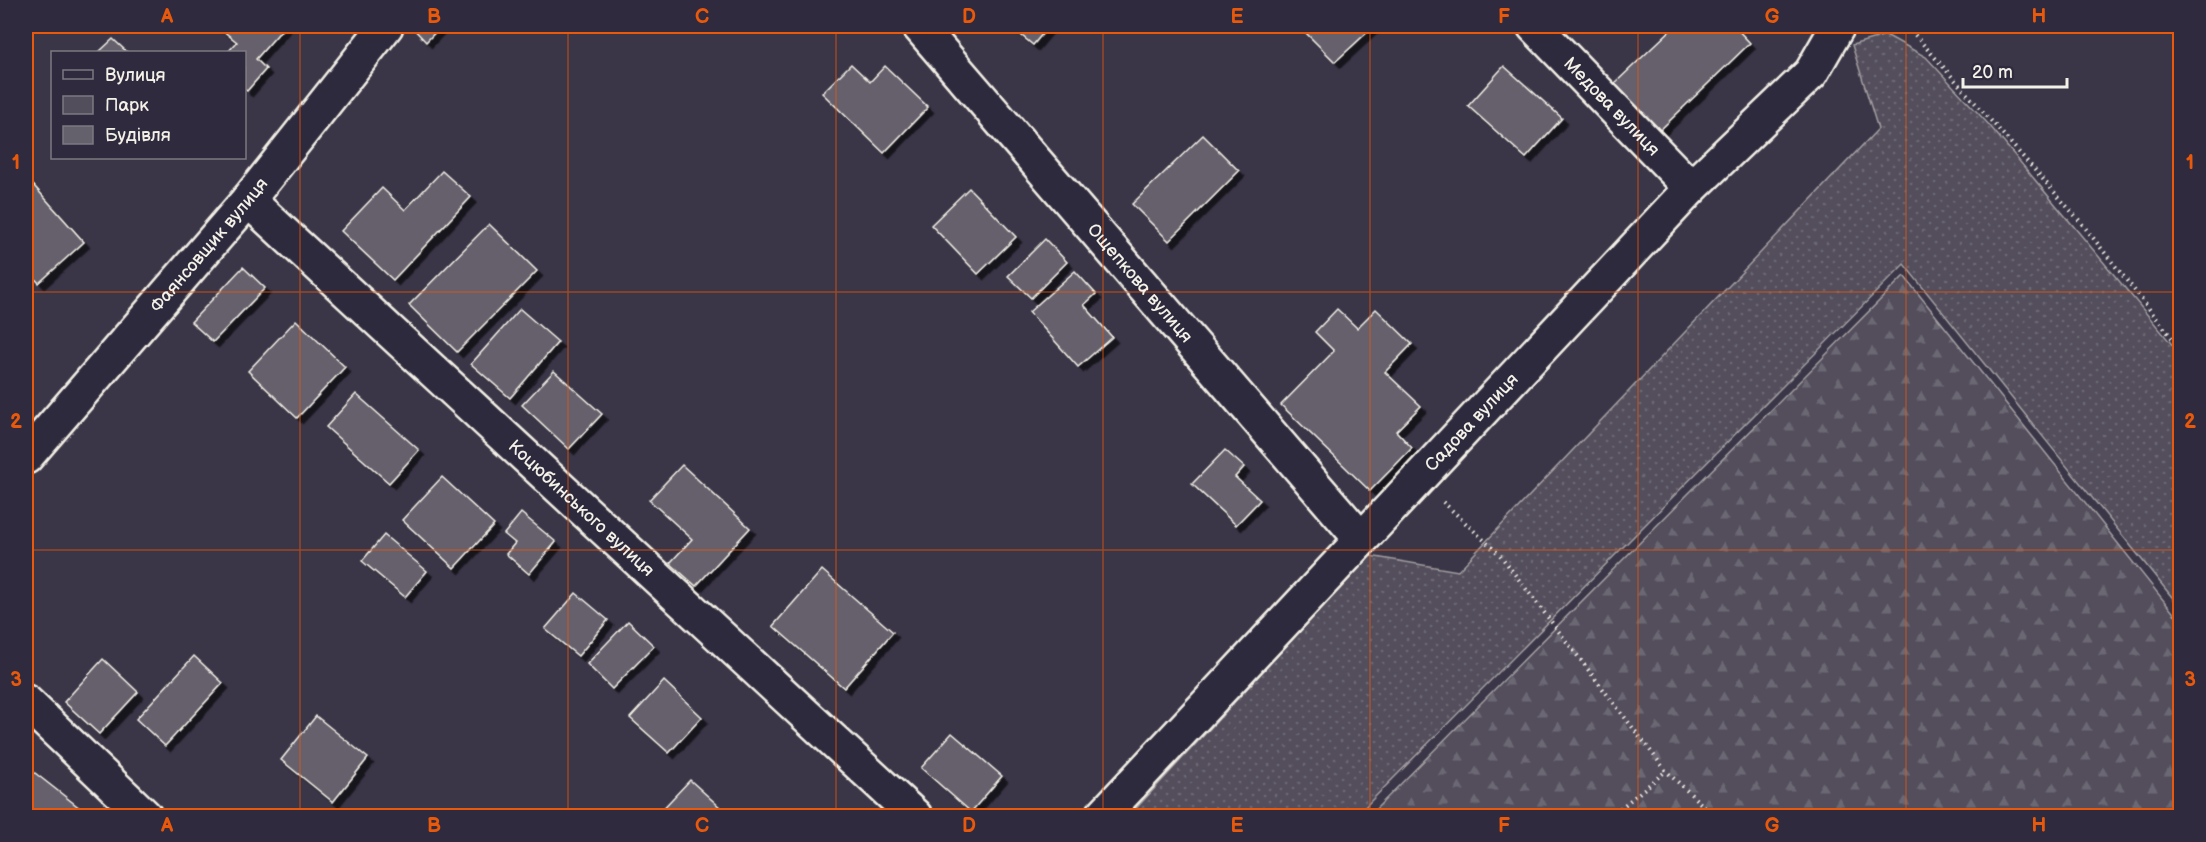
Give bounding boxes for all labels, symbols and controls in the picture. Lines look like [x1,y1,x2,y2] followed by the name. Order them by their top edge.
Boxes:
[160,5,174,29] text: A
[427,5,441,29] text: B
[695,5,709,29] text: C
[962,5,976,29] text: D
[1231,5,1244,29] text: E
[1498,5,1510,29] text: F
[1765,5,1780,29] text: G
[2032,5,2046,29] text: H
[51,51,246,159] legend
[1963,51,2066,89] scale bar
[1559,53,1664,160] street label: Медова вулиця
[1972,62,2013,83] text: 20 m
[105,65,166,86] text: Вулиця
[105,95,149,116] text: Парк
[105,125,171,146] text: Будівля
[12,151,20,175] text: 1
[2186,151,2194,175] text: 1
[146,174,273,317] street label: Фаянсовщик вулиця
[1083,219,1197,347] street label: Ощепкова вулиця
[1421,369,1523,476] street label: Садова вулиця
[10,410,22,434] text: 2
[2184,410,2196,434] text: 2
[504,436,659,581] street label: Коцюбинського вулиця
[10,668,22,692] text: 3
[2184,668,2196,692] text: 3
[160,814,174,838] text: A
[427,814,441,838] text: B
[695,814,709,838] text: C
[962,814,976,838] text: D
[1231,814,1244,838] text: E
[1498,814,1510,838] text: F
[1765,814,1780,838] text: G
[2032,814,2046,838] text: H

